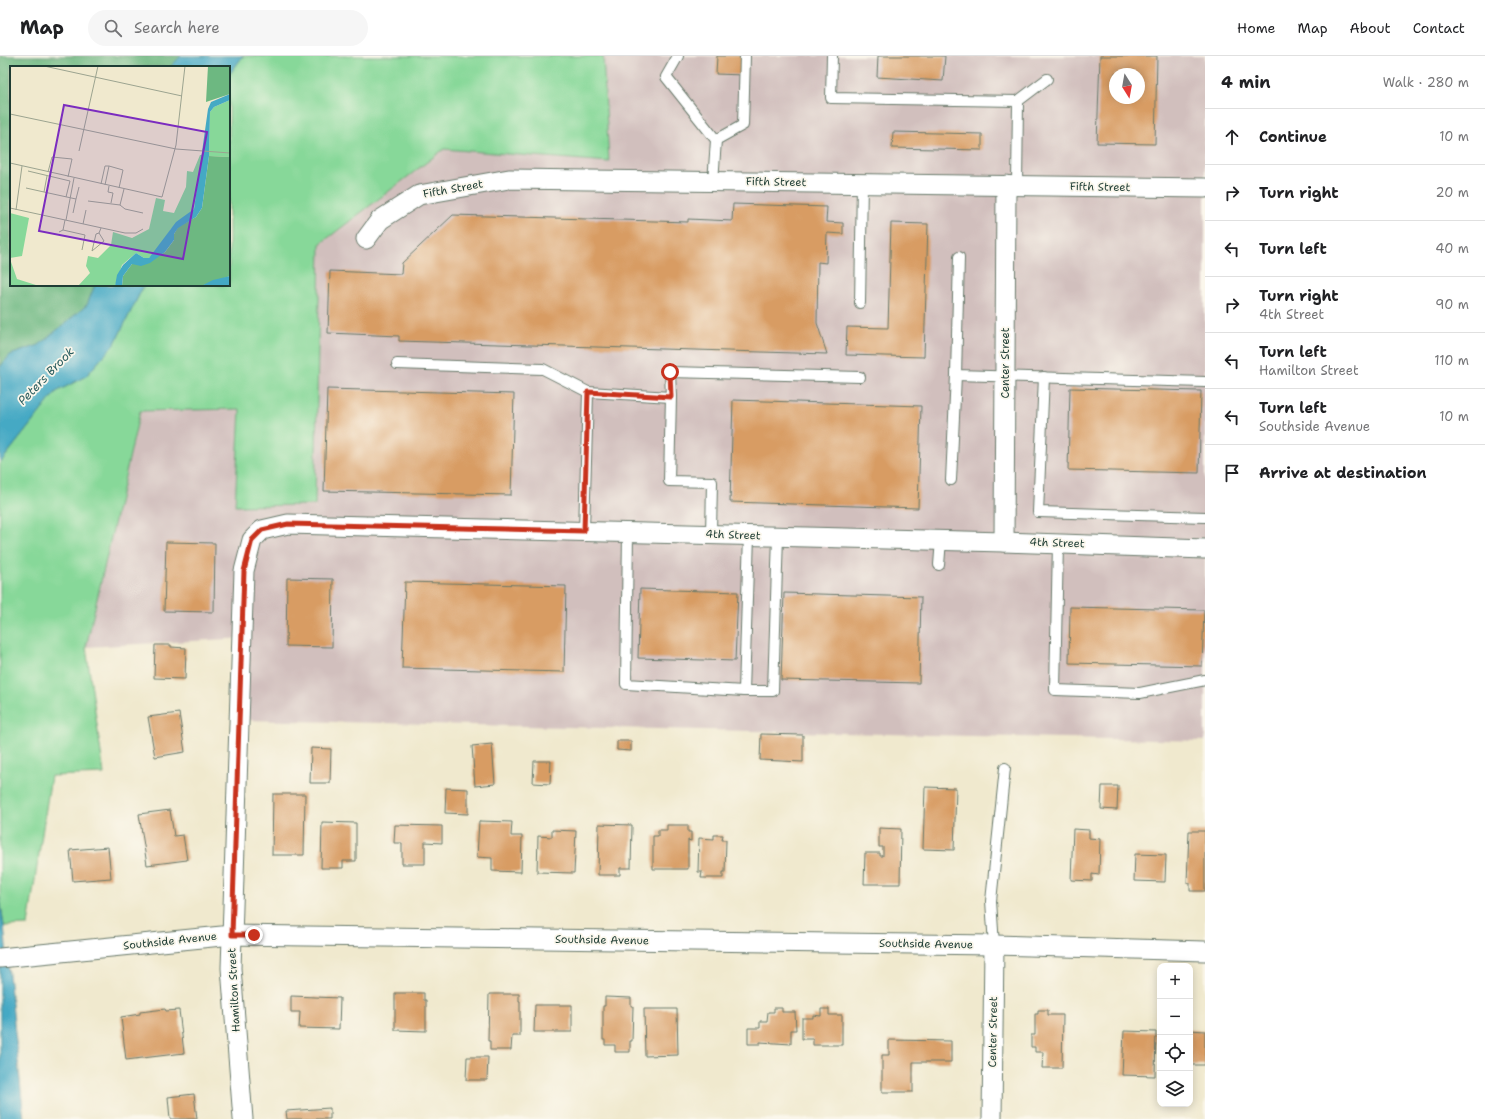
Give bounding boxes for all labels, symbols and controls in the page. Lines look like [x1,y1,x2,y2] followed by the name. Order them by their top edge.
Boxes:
[88,10,368,46] search box
[20,15,64,40] text: Map
[102,17,124,39] icon: search
[134,18,220,38] text: Search here
[1237,19,1276,37] text: Home
[1298,19,1328,37] text: Map
[1350,19,1391,37] text: About
[1413,19,1465,37] text: Contact
[10,66,230,286] inset map
[1109,68,1145,104] north arrow
[1221,71,1271,93] text: 4 min
[1383,74,1469,91] text: Walk · 280 m
[1221,126,1243,148] icon: ahead
[1259,127,1327,147] text: Continue
[1439,128,1469,145] text: 10 m
[746,174,807,190] street label: Fifth Street
[422,176,484,202] street label: Fifth Street
[1070,179,1131,195] street label: Fifth Street
[1221,182,1243,204] icon: right
[1259,183,1339,203] text: Turn right
[1436,184,1469,201] text: 20 m
[1221,238,1243,260] icon: left
[1259,239,1327,259] text: Turn left
[1435,240,1469,257] text: 40 m
[1259,286,1339,306] text: Turn right
[1221,294,1243,316] icon: right
[1435,296,1469,313] text: 90 m
[1259,306,1324,323] text: 4th Street
[998,327,1013,399] street label: Center Street
[1259,342,1327,362] text: Turn left
[14,344,78,408] water label: Peters Brook
[1221,350,1243,372] icon: left
[1434,352,1469,369] text: 110 m
[1259,362,1359,379] text: Hamilton Street
[661,363,679,381] route start
[1259,398,1327,418] text: Turn left
[1221,406,1243,428] icon: left
[1439,408,1469,425] text: 10 m
[1259,418,1370,435] text: Southside Avenue
[1221,462,1243,484] icon: arrive
[1259,463,1427,483] text: Arrive at destination
[705,527,761,543] street label: 4th Street
[1029,535,1085,551] street label: 4th Street
[245,926,263,944] route end
[122,929,218,953] street label: Southside Avenue
[555,932,649,948] street label: Southside Avenue
[879,936,973,952] street label: Southside Avenue
[224,947,244,1032] street label: Hamilton Street
[1157,963,1193,1107] map controls
[1157,963,1193,999] button: +
[985,996,1001,1068] street label: Center Street
[1157,999,1193,1035] button: −
[1157,1035,1193,1071] button: locate
[1157,1071,1193,1107] button: layers

